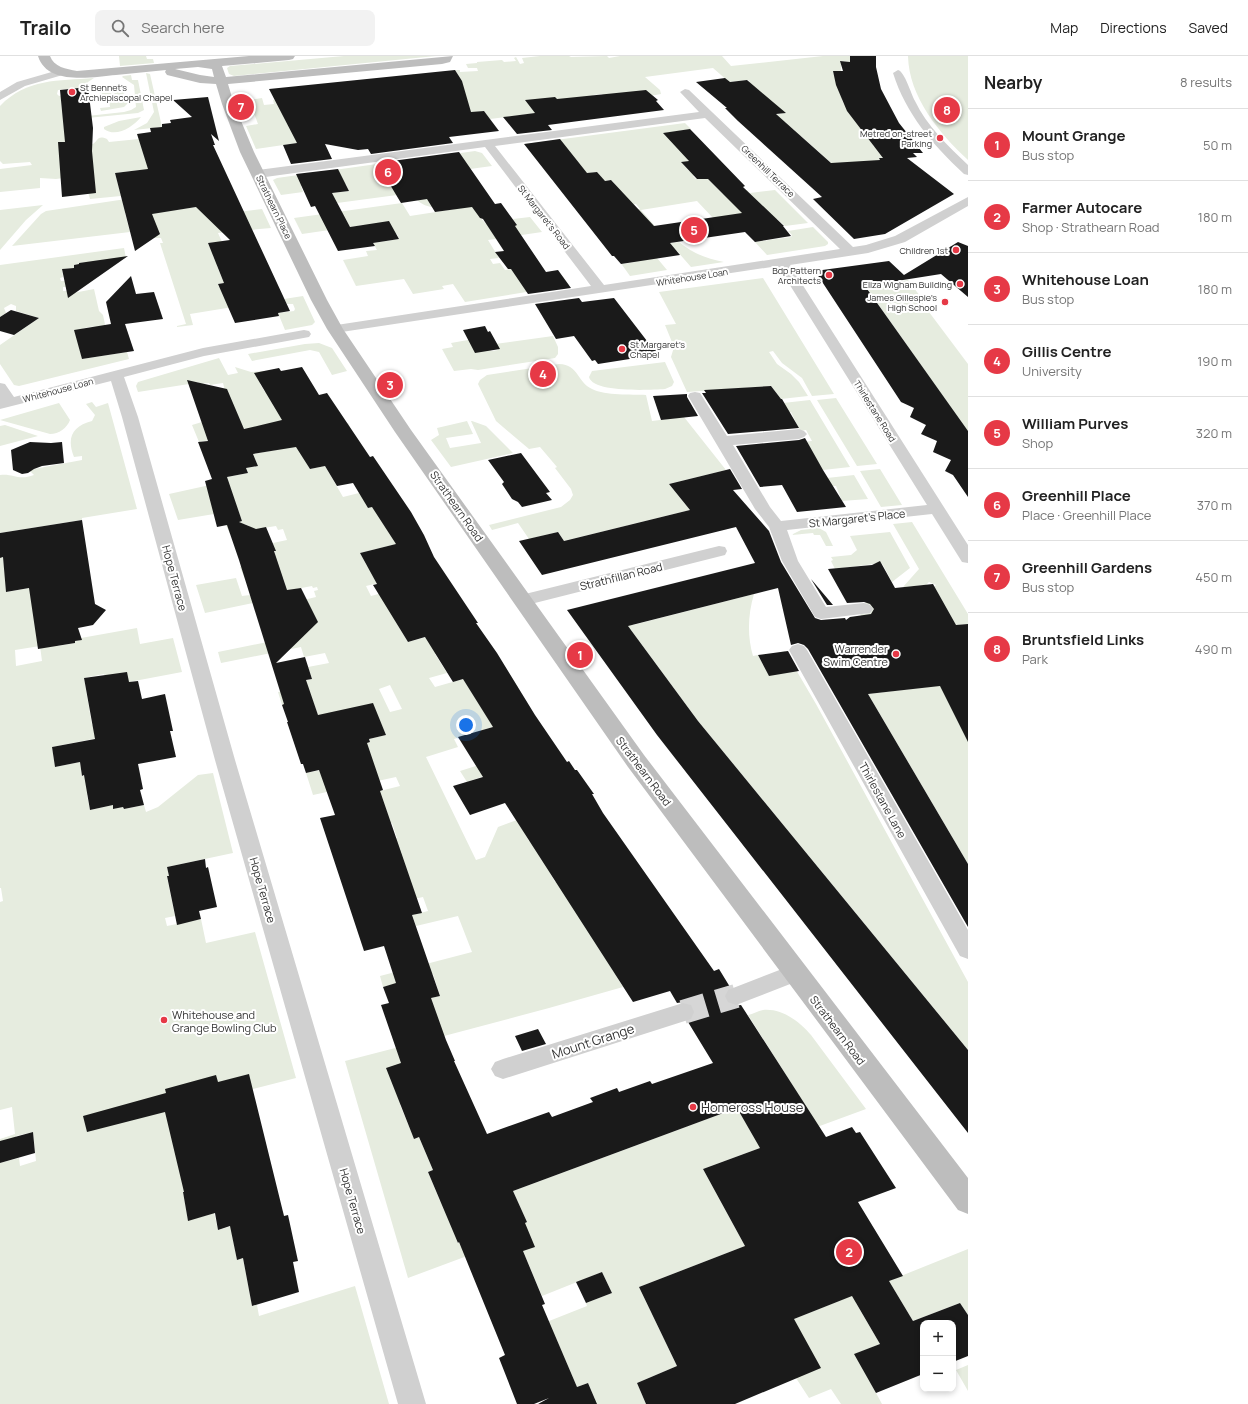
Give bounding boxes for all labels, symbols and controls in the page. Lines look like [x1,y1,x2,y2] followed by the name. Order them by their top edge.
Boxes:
[95,10,375,46] search box
[20,15,71,41] text: Trailo
[109,17,131,39] icon: search
[141,17,225,38] text: Search here
[1050,18,1078,37] text: Map
[1100,18,1167,37] text: Directions
[1189,18,1228,37] text: Saved
[984,71,1042,94] text: Nearby
[1180,73,1232,91] text: 8 results
[80,81,172,104] place label: St Bennet's Archiepiscopal Chapel
[67,87,77,97] marker: St Bennet's Archiepiscopal Chapel
[228,92,254,122] pin: 7
[934,95,960,125] pin: 8
[1022,125,1125,146] text: Mount Grange
[860,127,932,150] place label: Metred on-street Parking
[935,133,945,143] marker: Metred on-street Parking
[994,136,1000,154] text: 1
[1203,136,1232,154] text: 50 m
[738,142,798,200] street label: Greenhill Terrace
[1022,146,1074,164] text: Bus stop
[375,157,401,187] pin: 6
[253,173,295,241] street label: Strathearn Place
[515,182,573,252] street label: St Margaret's Road
[1022,197,1142,218] text: Farmer Autocare
[993,208,1001,226] text: 2
[1198,208,1232,226] text: 180 m
[681,215,707,245] pin: 5
[1022,218,1160,236] text: Shop · Strathearn Road
[899,244,948,257] place label: Children 1st
[951,245,961,255] marker: Children 1st
[772,264,821,287] place label: Bdp Pattern Architects
[655,265,729,289] street label: Whitehouse Loan
[1022,269,1149,290] text: Whitehouse Loan
[824,270,834,280] marker: Bdp Pattern Architects
[863,278,952,291] place label: Eliza Wigham Building
[955,279,965,289] marker: Eliza Wigham Building
[993,280,1001,298] text: 3
[1198,280,1232,298] text: 180 m
[1022,290,1074,308] text: Bus stop
[867,291,937,314] place label: James Gillespie's High School
[940,297,950,307] marker: James Gillespie's High School
[630,338,685,361] place label: St Margaret's Chapel
[1022,341,1112,362] text: Gillis Centre
[617,344,627,354] marker: St Margaret's Chapel
[993,352,1001,370] text: 4
[1197,352,1232,370] text: 190 m
[530,359,556,389] pin: 4
[1022,362,1082,380] text: University
[377,370,403,400] pin: 3
[21,374,95,406] street label: Whitehouse Loan
[851,378,899,444] street label: Thirlestane Road
[1022,413,1128,434] text: William Purves
[993,424,1001,442] text: 5
[1196,424,1232,442] text: 320 m
[1022,434,1053,452] text: Shop
[427,468,487,544] street label: Strathearn Road
[1022,485,1131,506] text: Greenhill Place
[993,496,1001,514] text: 6
[1197,496,1232,514] text: 370 m
[808,505,907,531] street label: St Margaret's Place
[1022,506,1151,524] text: Place · Greenhill Place
[159,543,191,613] street label: Hope Terrace
[1022,557,1152,578] text: Greenhill Gardens
[578,558,664,594] street label: Strathfillan Road
[994,568,1000,586] text: 7
[1195,568,1232,586] text: 450 m
[1022,578,1074,596] text: Bus stop
[1022,629,1144,650] text: Bruntsfield Links
[567,640,593,670] pin: 1
[993,640,1001,658] text: 8
[1195,640,1232,658] text: 490 m
[823,641,889,669] place label: Warrender Swim Centre
[891,649,901,659] marker: Warrender Swim Centre
[1022,650,1048,668] text: Park
[456,715,476,735] your location
[613,733,675,809] street label: Strathearn Road
[856,759,910,841] street label: Thirlestane Lane
[246,856,280,925] street label: Hope Terrace
[807,992,869,1068] street label: Strathearn Road
[172,1007,277,1035] place label: Whitehouse and Grange Bowling Club
[159,1015,169,1025] marker: Whitehouse and Grange Bowling Club
[549,1019,637,1063] street label: Mount Grange
[701,1098,804,1116] place label: Homeross House
[688,1102,698,1112] marker: Homeross House
[336,1167,370,1236] street label: Hope Terrace
[836,1237,862,1267] pin: 2
[920,1320,956,1392] map controls
[920,1320,956,1356] button: +
[920,1356,956,1392] button: −

